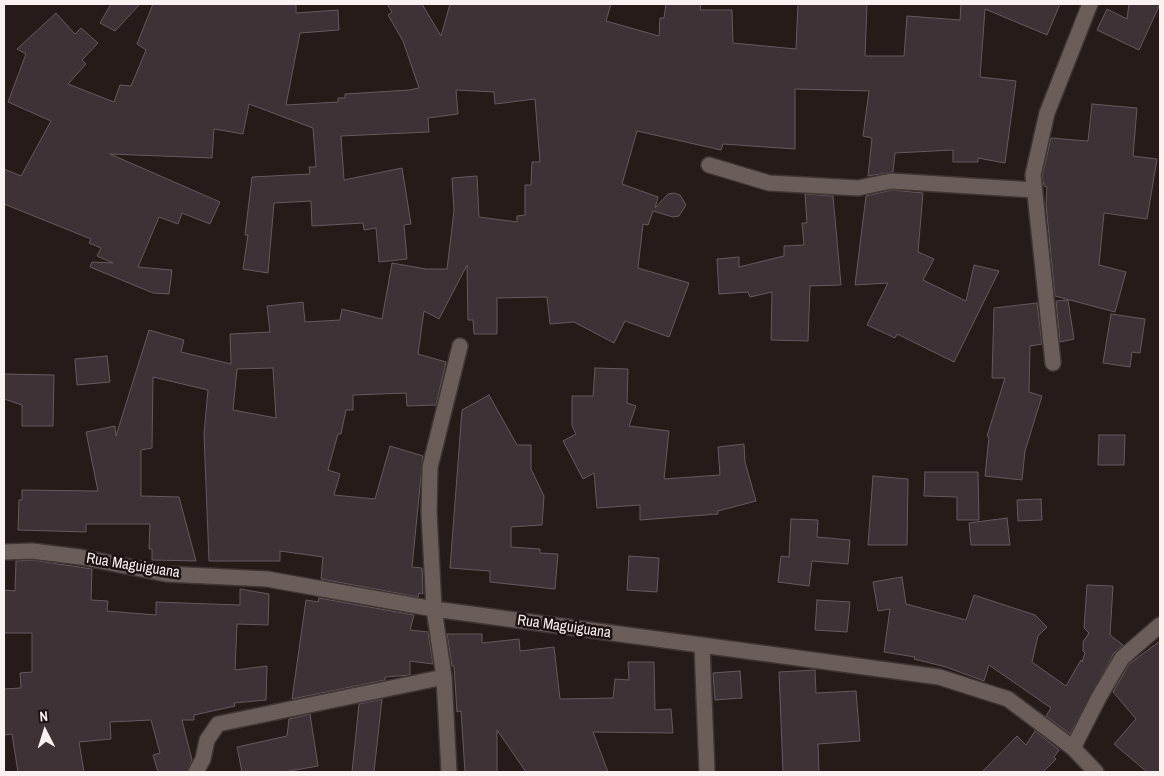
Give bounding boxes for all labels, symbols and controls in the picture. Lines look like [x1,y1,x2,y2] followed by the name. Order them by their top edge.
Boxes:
[85,550,181,582] street label: Rua Maguiguana
[516,612,612,642] street label: Rua Maguiguana
[20,706,70,756] north arrow
[39,707,49,725] text: N

